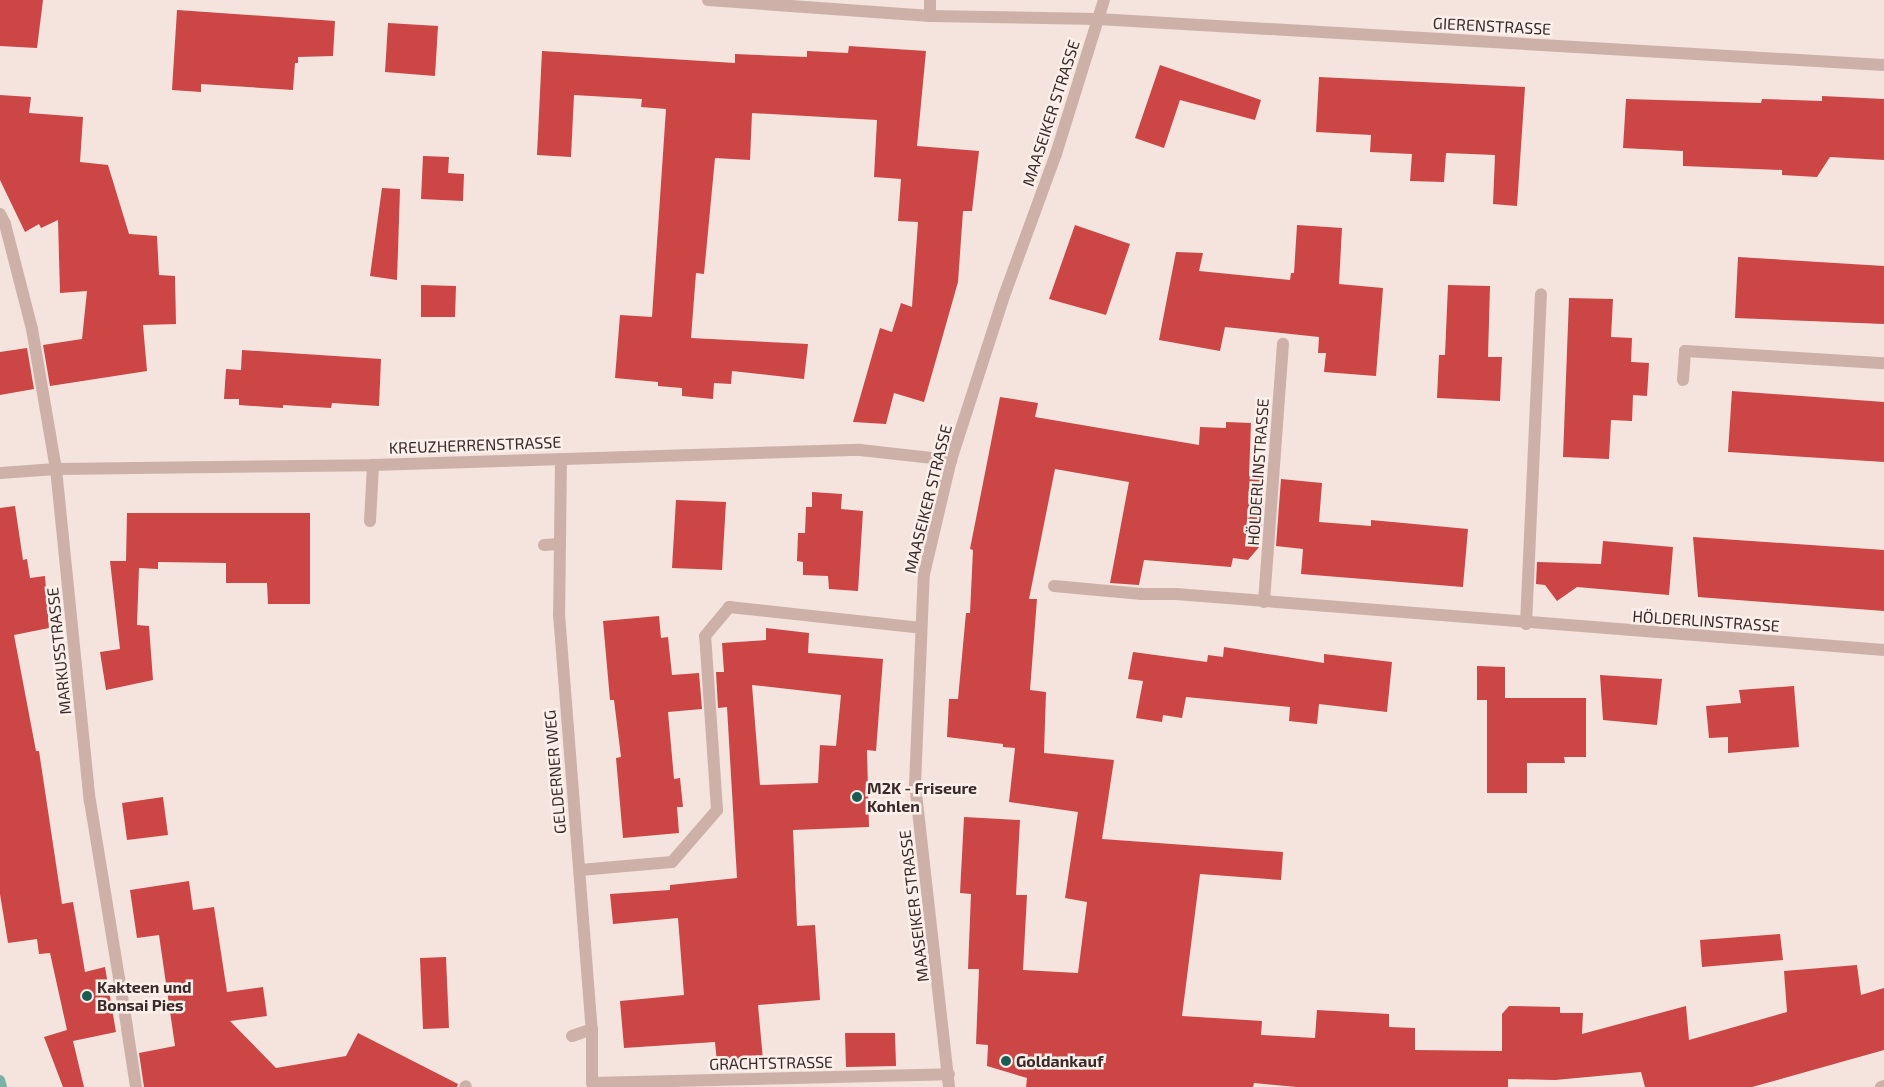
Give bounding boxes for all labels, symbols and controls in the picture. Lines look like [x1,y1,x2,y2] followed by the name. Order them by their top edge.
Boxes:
[1432,13,1552,39] street label: GIERENSTRASSE
[1018,37,1084,189] street label: MAASEIKER STRASSE
[1243,398,1273,546] street label: HÖLDERLINSTRASSE
[900,423,956,575] street label: MAASEIKER STRASSE
[388,432,562,458] street label: KREUZHERRENSTRASSE
[43,586,75,716] street label: MARKUSSTRASSE
[1632,606,1780,636] street label: HÖLDERLINSTRASSE
[540,709,570,835] street label: GELDERNER WEG
[867,778,977,816] place label: M2K - Friseure Kohlen
[851,791,863,803] marker: M2K - Friseure Kohlen
[895,829,933,983] street label: MAASEIKER STRASSE
[97,977,192,1015] place label: Kakteen und Bonsai Pies
[81,990,93,1002] marker: Kakteen und Bonsai Pies
[1016,1051,1103,1071] place label: Goldankauf
[709,1052,833,1074] street label: GRACHTSTRASSE
[1000,1055,1012,1067] marker: Goldankauf

